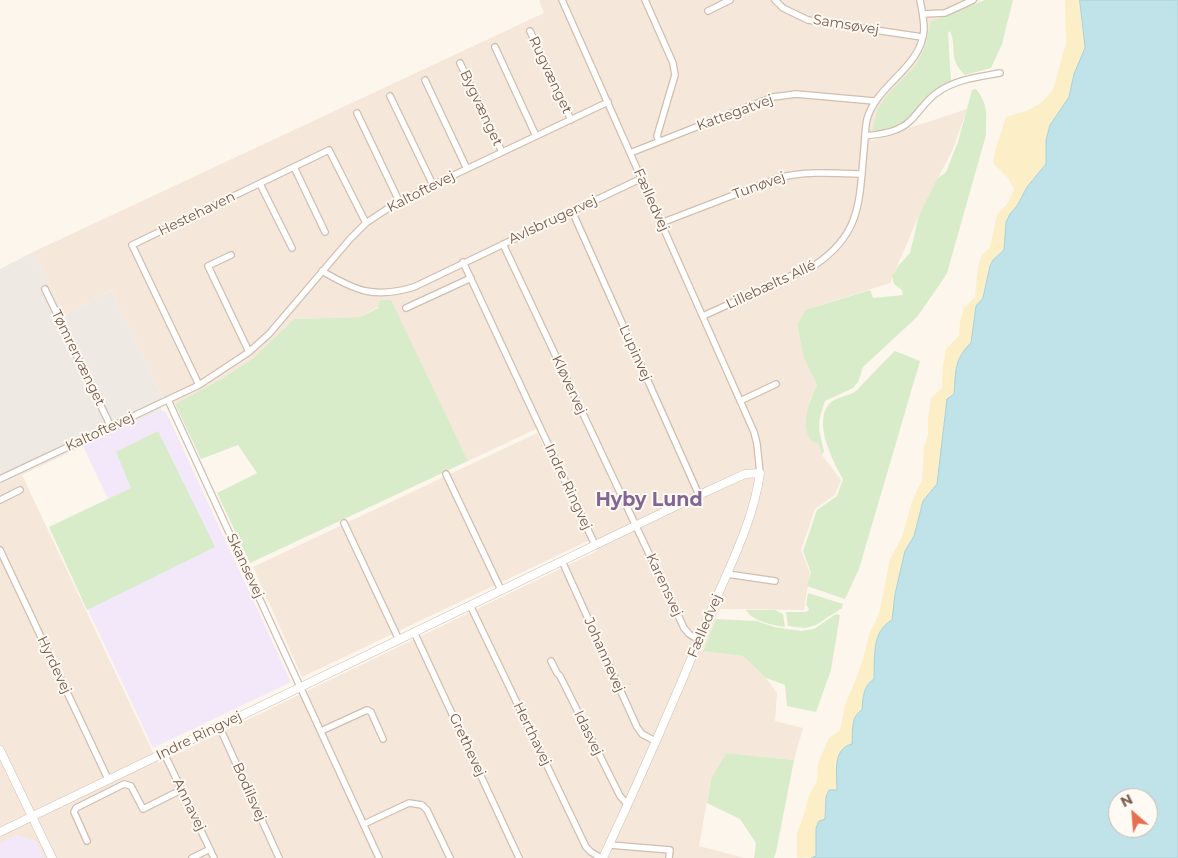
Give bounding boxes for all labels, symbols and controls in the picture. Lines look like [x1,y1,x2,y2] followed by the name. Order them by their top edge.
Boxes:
[812,11,880,39] street label: Samsøvej
[525,34,575,116] street label: Rugvænget
[456,67,506,149] street label: Bygvænget
[694,91,776,135] street label: Kattegatvej
[630,166,672,234] street label: Fælledvej
[384,168,458,216] street label: Kaltoftevej
[730,169,788,203] street label: Tunøvej
[156,188,238,240] street label: Hestehaven
[506,192,600,248] street label: Avlsbrugervej
[723,257,819,313] street label: Lillebælts Allé
[47,307,109,409] street label: Tømrervænget
[615,322,655,384] street label: Lupinvej
[548,353,590,417] street label: Kløvervej
[63,409,137,455] street label: Kaltoftevej
[541,441,595,533] street label: Indre Ringvej
[595,489,703,511] district label: Hyby Lund
[223,531,267,601] street label: Skansevej
[642,551,686,619] street label: Karensvej
[684,592,726,660] street label: Fælledvej
[580,615,628,695] street label: Johannevej
[33,633,75,697] street label: Hyrdevej
[509,700,555,768] street label: Herthavej
[153,708,245,764] street label: Indre Ringvej
[570,708,606,758] street label: Idasvej
[445,711,489,779] street label: Grethevej
[229,760,269,824] street label: Bodilsvej
[169,776,209,834] street label: Annavej
[1108,788,1158,838] north arrow
[1118,790,1136,811] text: N

